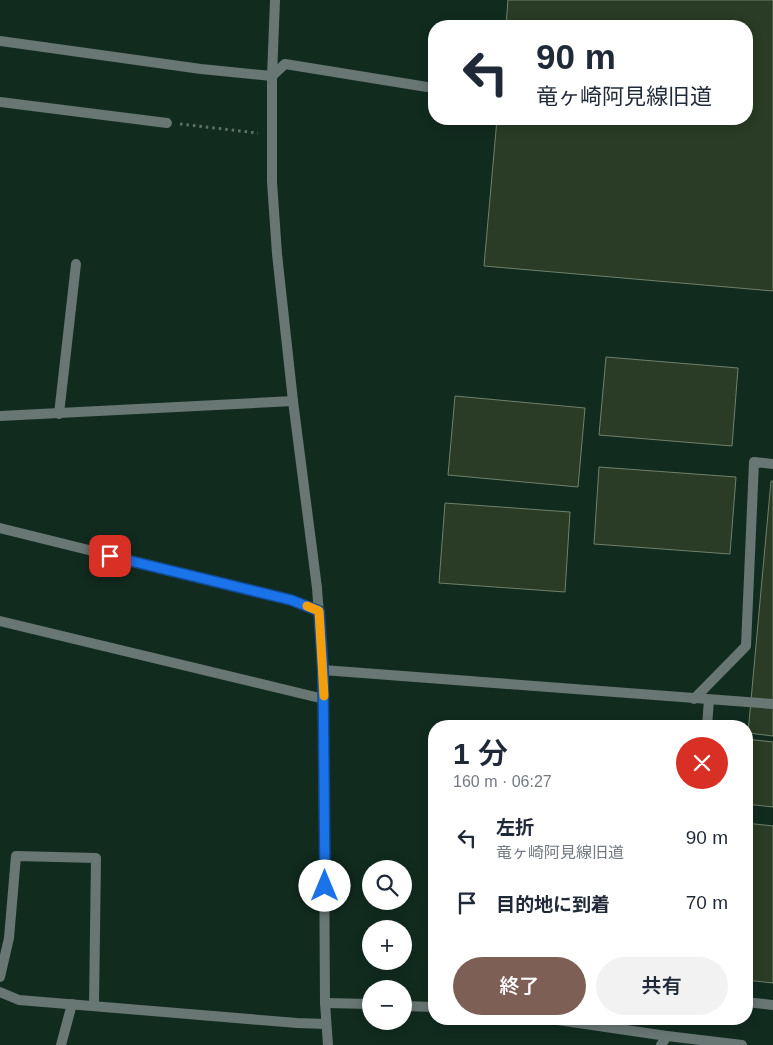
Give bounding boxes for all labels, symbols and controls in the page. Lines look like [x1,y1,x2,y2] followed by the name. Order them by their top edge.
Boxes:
[536,37,616,76] text: 90 m
[453,40,518,105] icon: left
[536,84,712,109] text: 竜ヶ崎阿見線旧道
[89,535,131,577] pin
[96,542,124,570] icon: arrive
[453,737,508,770] text: 1 分
[676,737,728,789] button: close
[453,773,552,790] text: 160 m · 06:27
[496,817,534,838] text: 左折
[453,824,481,852] icon: left
[686,827,728,848] text: 90 m
[496,844,624,861] text: 竜ヶ崎阿見線旧道
[298,859,350,911] position arrow
[362,860,412,1030] map controls
[362,860,412,910] button: search
[453,889,481,917] icon: arrive
[686,892,728,913] text: 70 m
[496,894,610,915] text: 目的地に到着
[362,920,412,970] button: +
[453,957,586,1015] button: 終了
[596,957,728,1015] button: 共有
[362,980,412,1030] button: −

